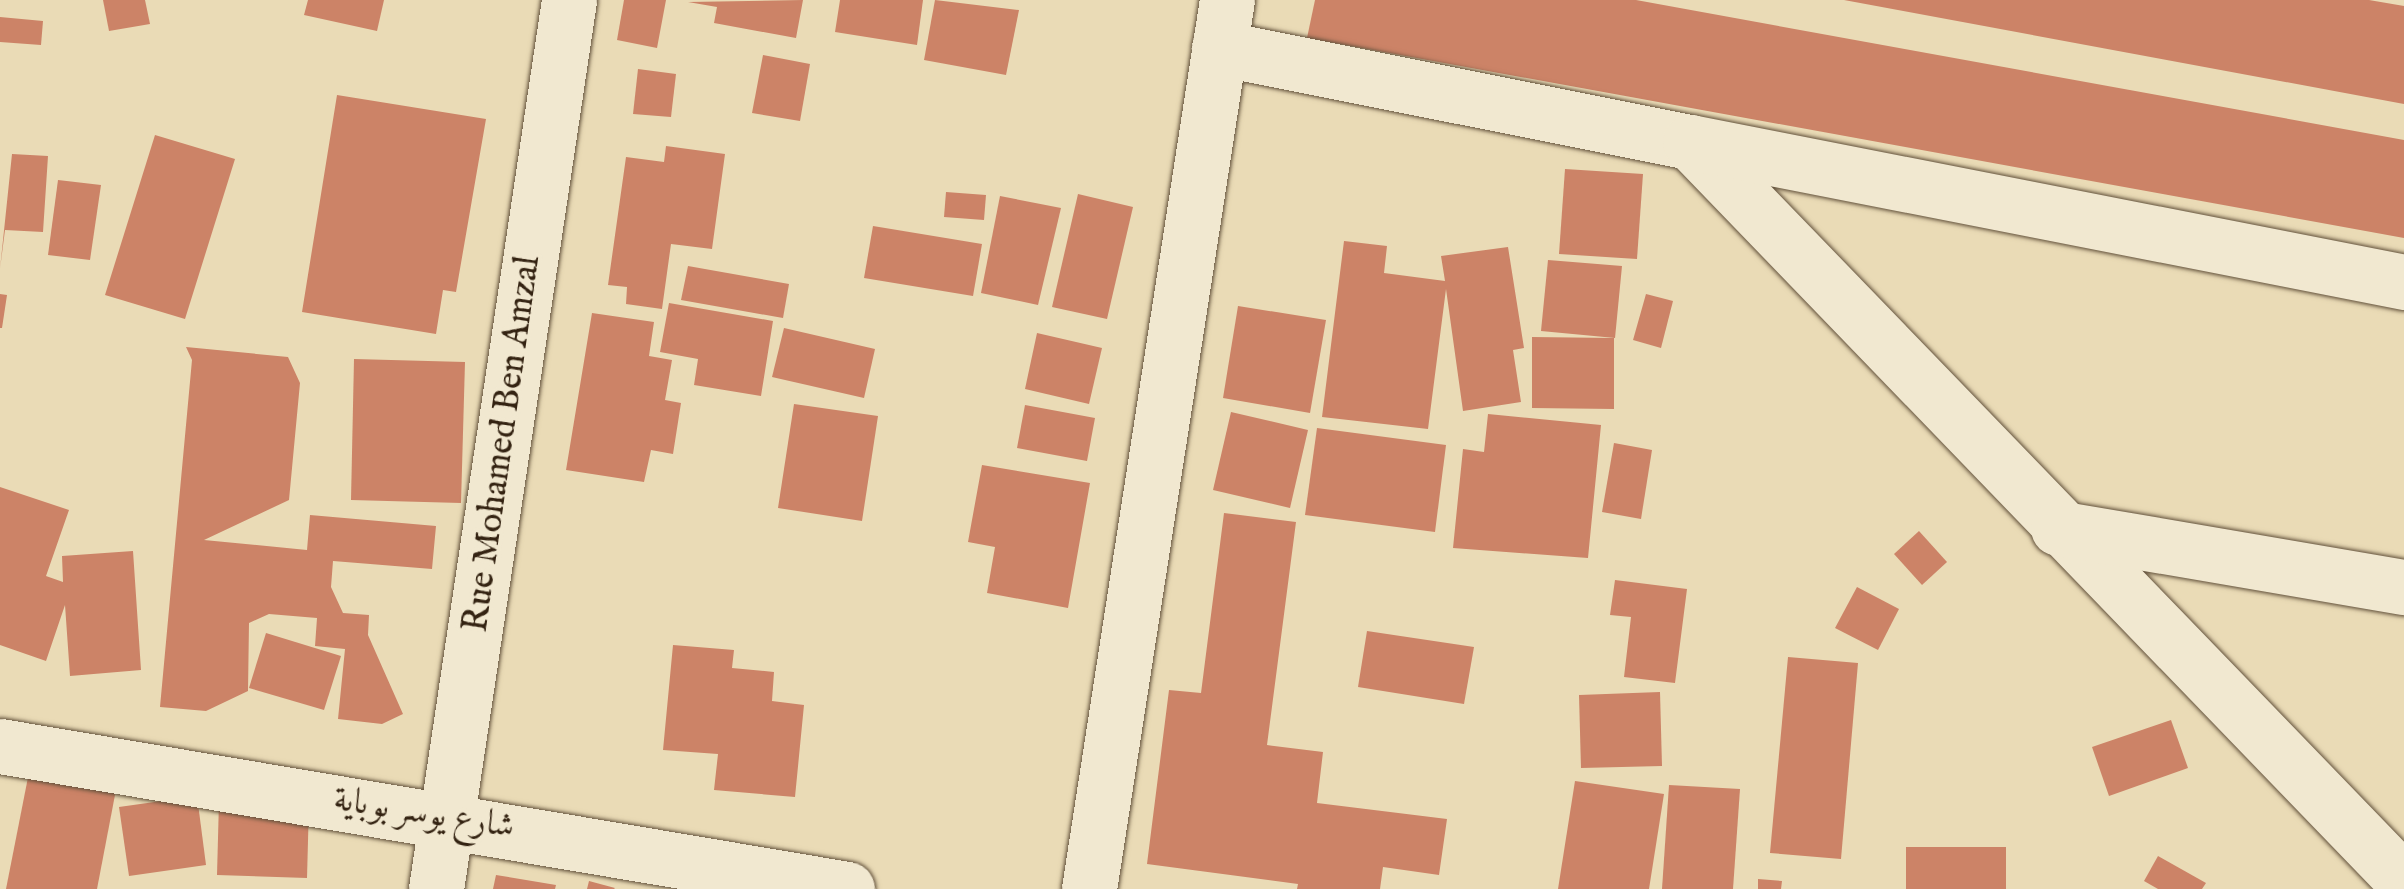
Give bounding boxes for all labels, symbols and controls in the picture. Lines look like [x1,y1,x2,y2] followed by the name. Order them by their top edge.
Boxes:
[456,253,550,635] street label: Rue Mohamed Ben Amzal
[331,779,517,849] street label: شارع يوسر بوباية

